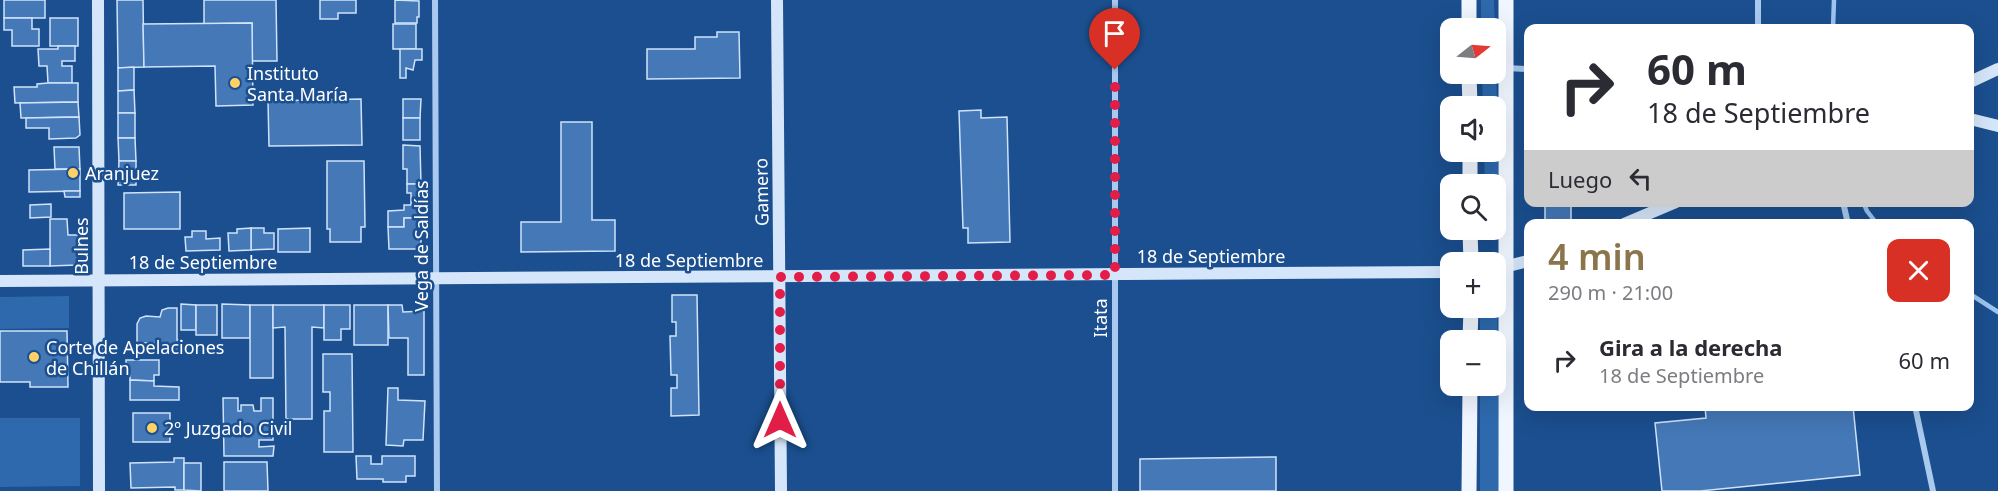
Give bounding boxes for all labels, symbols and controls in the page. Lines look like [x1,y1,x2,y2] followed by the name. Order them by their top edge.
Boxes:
[1089,8,1140,70] pin
[1098,17,1131,50] icon: arrive
[1440,18,1506,84] north arrow
[1440,18,1506,396] map controls
[1647,40,1747,97] text: 60 m
[1548,48,1626,126] icon: right
[247,61,348,106] place label: Instituto Santa María
[228,76,242,90] marker: Instituto Santa María
[1647,94,1870,131] text: 18 de Septiembre
[1440,96,1506,162] button: sound
[748,158,774,226] street label: Gamero
[85,161,159,185] place label: Aranjuez
[1624,162,1657,195] icon: left
[1548,164,1612,194] text: Luego
[66,166,80,180] marker: Aranjuez
[1440,174,1506,240] button: search
[409,180,433,312] street label: Vega de Saldías
[69,217,93,275] street label: Bulnes
[1548,232,1646,281] text: 4 min
[1887,239,1950,302] button: close
[1137,244,1285,268] street label: 18 de Septiembre
[615,248,763,272] street label: 18 de Septiembre
[129,250,277,274] street label: 18 de Septiembre
[1440,252,1506,318] button: +
[1548,279,1673,306] text: 290 m · 21:00
[1088,298,1112,338] street label: Itata
[1440,330,1506,396] button: −
[1599,332,1783,362] text: Gira a la derecha
[46,335,224,380] place label: Corte de Apelaciones de Chillán
[1548,344,1581,377] icon: right
[1899,345,1950,375] text: 60 m
[27,350,41,364] marker: Corte de Apelaciones de Chillán
[1599,362,1764,389] text: 18 de Septiembre
[748,388,812,452] position arrow
[164,416,293,440] place label: 2º Juzgado Civil
[145,421,159,435] marker: 2º Juzgado Civil

